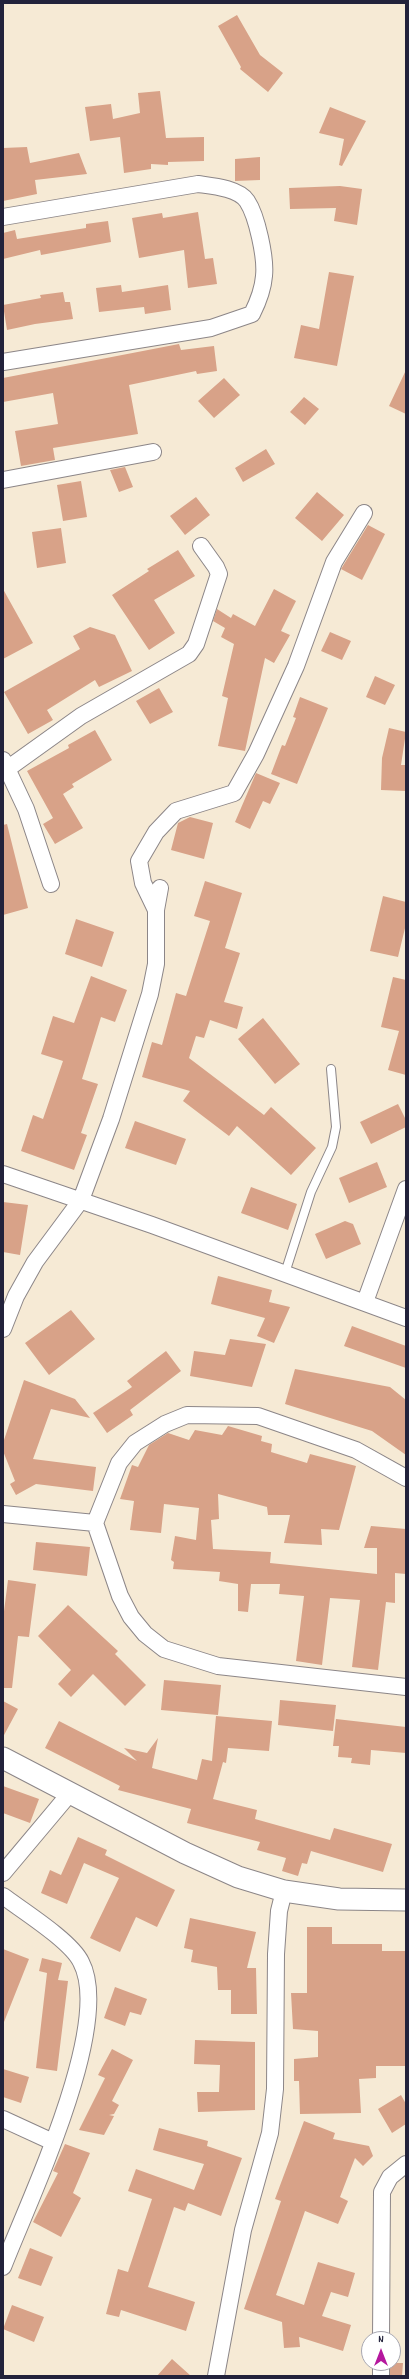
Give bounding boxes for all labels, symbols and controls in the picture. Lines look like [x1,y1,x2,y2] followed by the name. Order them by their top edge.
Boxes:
[361,2331,401,2371] north arrow
[378,2332,384,2348] text: N

